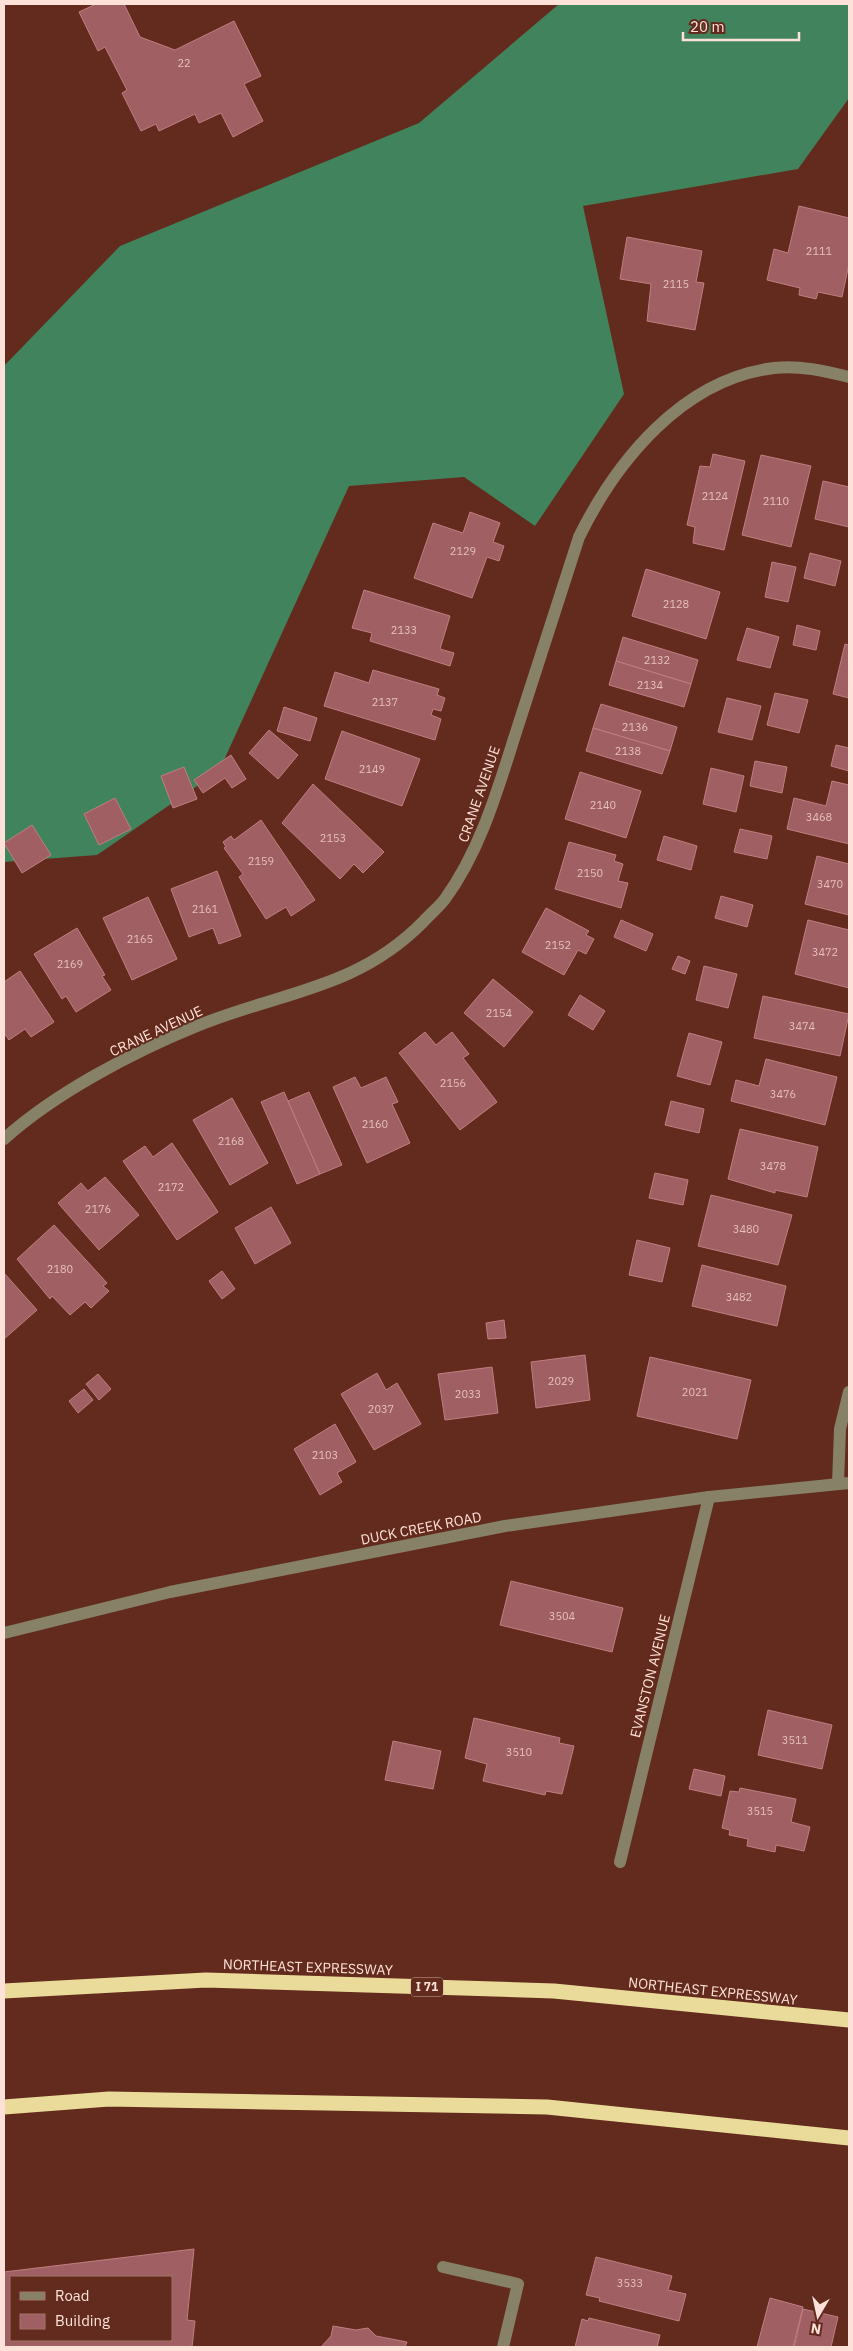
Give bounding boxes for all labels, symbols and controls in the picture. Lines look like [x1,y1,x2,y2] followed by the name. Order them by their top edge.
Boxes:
[683,10,799,42] scale bar
[690,17,725,36] text: 20 m
[177,56,191,70] house number: 22
[806,244,833,258] house number: 2111
[663,277,689,291] house number: 2115
[702,489,729,503] house number: 2124
[763,494,789,508] house number: 2110
[450,544,476,558] house number: 2129
[663,597,689,611] house number: 2128
[391,623,417,637] house number: 2133
[644,653,670,667] house number: 2132
[637,678,664,692] house number: 2134
[372,695,398,709] house number: 2137
[622,720,648,734] house number: 2136
[454,743,504,845] street label: CRANE AVENUE
[615,744,641,758] house number: 2138
[359,762,385,776] house number: 2149
[590,798,616,812] house number: 2140
[806,810,832,824] house number: 3468
[320,831,346,845] house number: 2153
[248,854,274,868] house number: 2159
[577,866,603,880] house number: 2150
[817,877,843,891] house number: 3470
[192,902,219,916] house number: 2161
[127,932,153,946] house number: 2165
[545,938,571,952] house number: 2152
[812,945,838,959] house number: 3472
[57,957,83,971] house number: 2169
[107,1002,205,1060] street label: CRANE AVENUE
[486,1006,513,1020] house number: 2154
[789,1019,816,1033] house number: 3474
[440,1076,466,1090] house number: 2156
[770,1087,796,1101] house number: 3476
[362,1117,388,1131] house number: 2160
[218,1134,244,1148] house number: 2168
[760,1159,786,1173] house number: 3478
[158,1180,184,1194] house number: 2172
[85,1202,111,1216] house number: 2176
[733,1222,759,1236] house number: 3480
[47,1262,73,1276] house number: 2180
[726,1290,752,1304] house number: 3482
[548,1374,574,1388] house number: 2029
[682,1385,709,1399] house number: 2021
[455,1387,481,1401] house number: 2033
[368,1402,394,1416] house number: 2037
[312,1448,338,1462] house number: 2103
[359,1507,483,1549] street label: DUCK CREEK ROAD
[549,1609,576,1623] house number: 3504
[626,1613,674,1739] street label: EVANSTON AVENUE
[782,1733,809,1747] house number: 3511
[506,1745,532,1759] house number: 3510
[747,1804,773,1818] house number: 3515
[223,1955,394,1979] street label: NORTHEAST EXPRESSWAY
[627,1973,799,2009] street label: NORTHEAST EXPRESSWAY
[411,1978,443,1996] road number: I 71
[10,2276,172,2341] legend
[617,2276,643,2290] house number: 3533
[55,2286,90,2305] text: Road
[793,2291,843,2341] north arrow
[55,2311,110,2330] text: Building
[810,2319,822,2339] text: N

